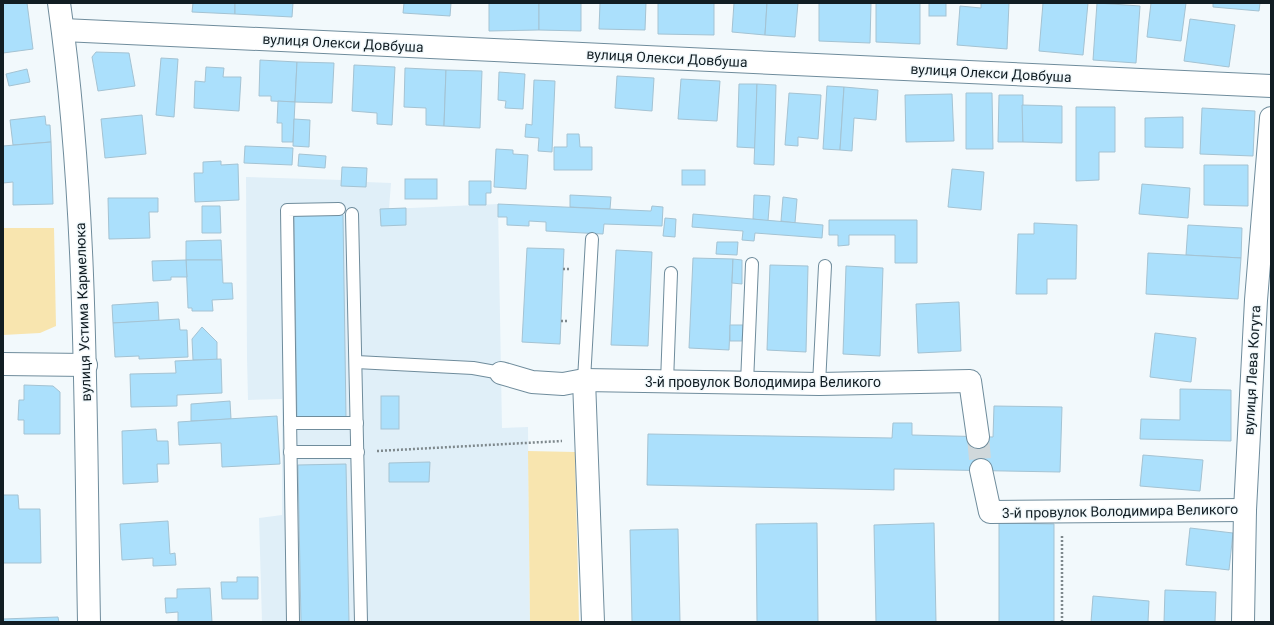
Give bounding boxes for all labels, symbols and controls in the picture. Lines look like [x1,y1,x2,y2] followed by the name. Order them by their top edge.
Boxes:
[262,31,424,55] street label: вулиця Олекси Довбуша
[586,46,748,70] street label: вулиця Олекси Довбуша
[910,61,1072,85] street label: вулиця Олекси Довбуша
[72,222,94,402] street label: вулиця Устима Кармелюка
[1241,305,1263,435] street label: вулиця Лева Когута
[645,374,881,390] street label: 3-й провулок Володимира Великого
[1002,501,1238,521] street label: 3-й провулок Володимира Великого

